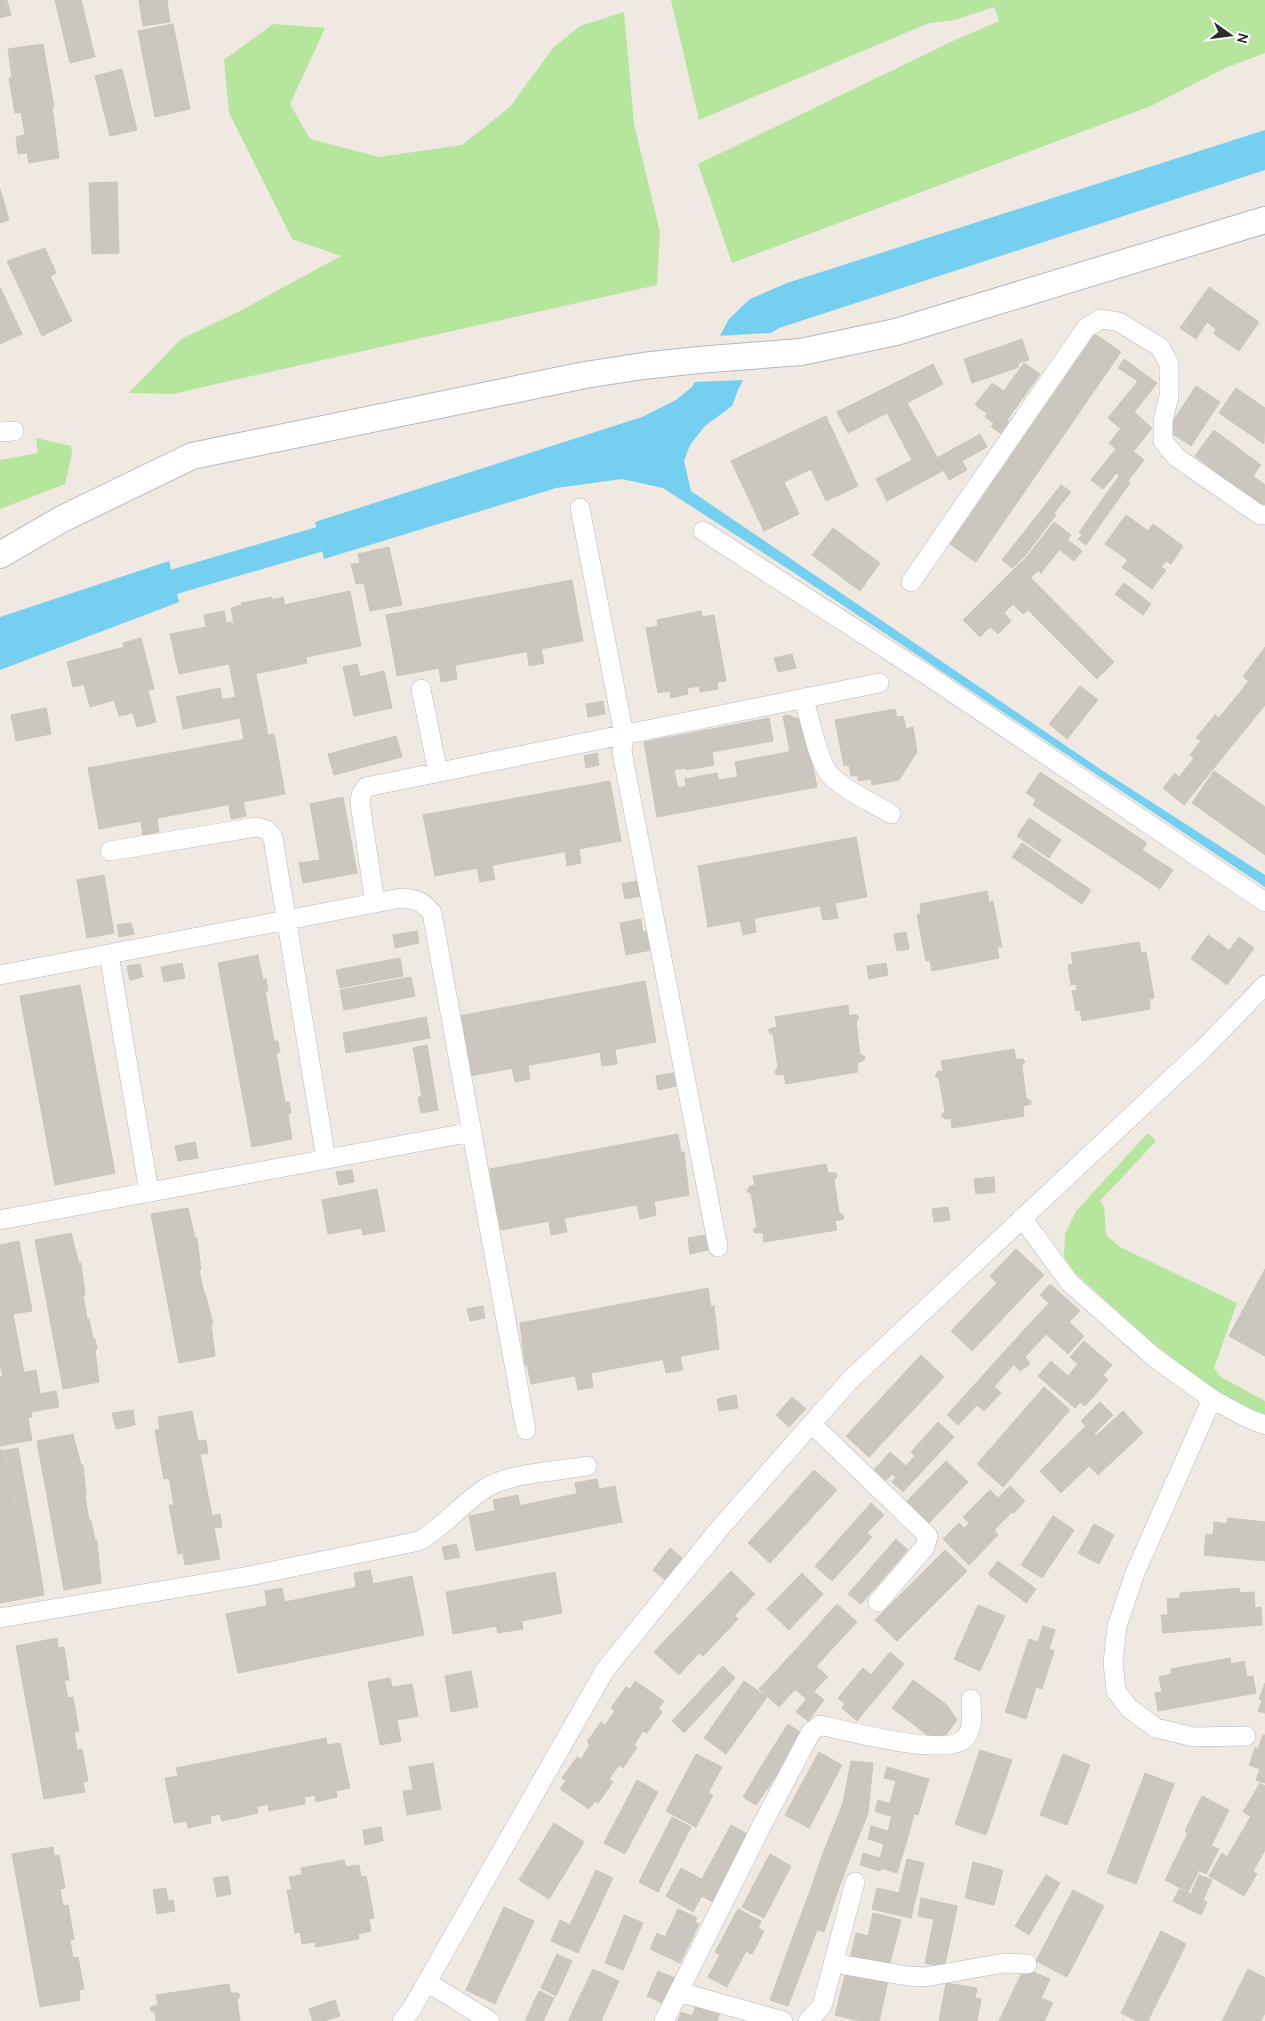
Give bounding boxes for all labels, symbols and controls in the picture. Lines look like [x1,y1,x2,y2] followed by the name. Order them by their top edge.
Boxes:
[1205,10,1255,60] north arrow
[1233,31,1253,45] text: N

